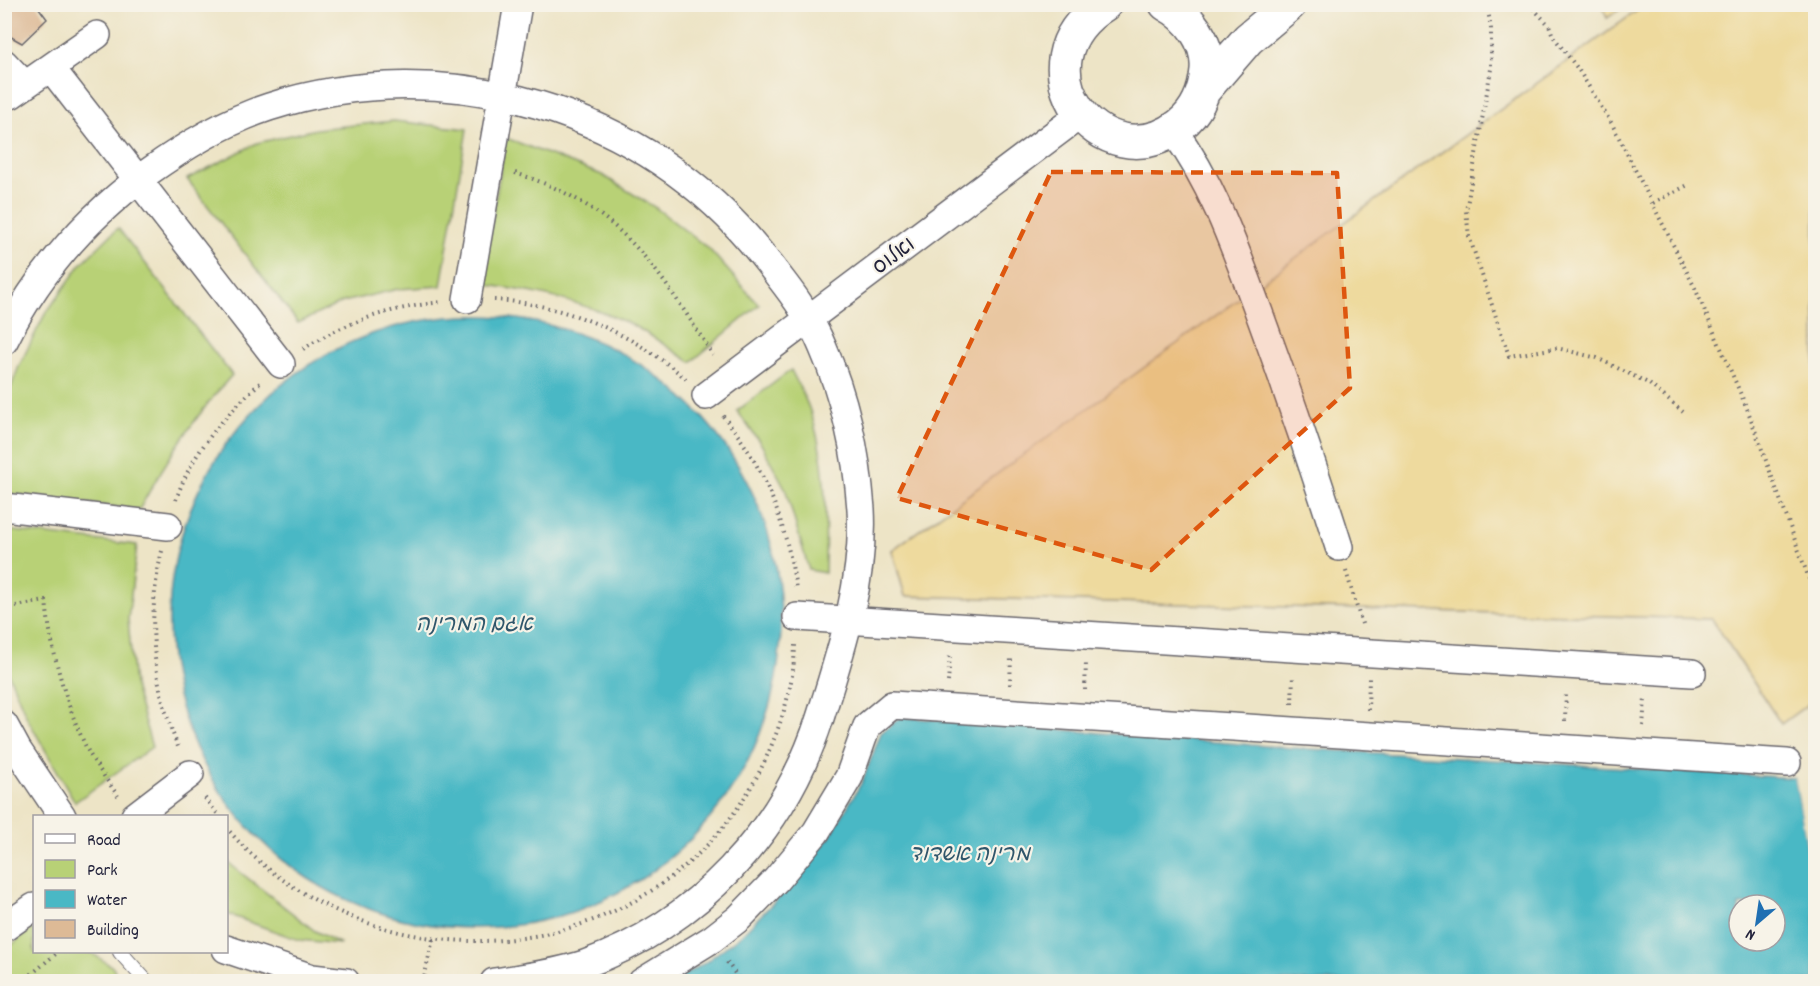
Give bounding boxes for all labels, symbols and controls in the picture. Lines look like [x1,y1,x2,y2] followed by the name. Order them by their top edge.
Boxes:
[867,231,923,283] street label: ואלוס
[416,610,534,641] water label: אגם המרינה
[33,815,228,953] legend
[87,829,121,854] text: Road
[910,840,1032,871] water label: מרינה אשדוד
[87,859,118,884] text: Park
[87,889,127,914] text: Water
[1727,893,1787,953] north arrow
[87,919,139,944] text: Building
[1742,922,1760,946] text: N

